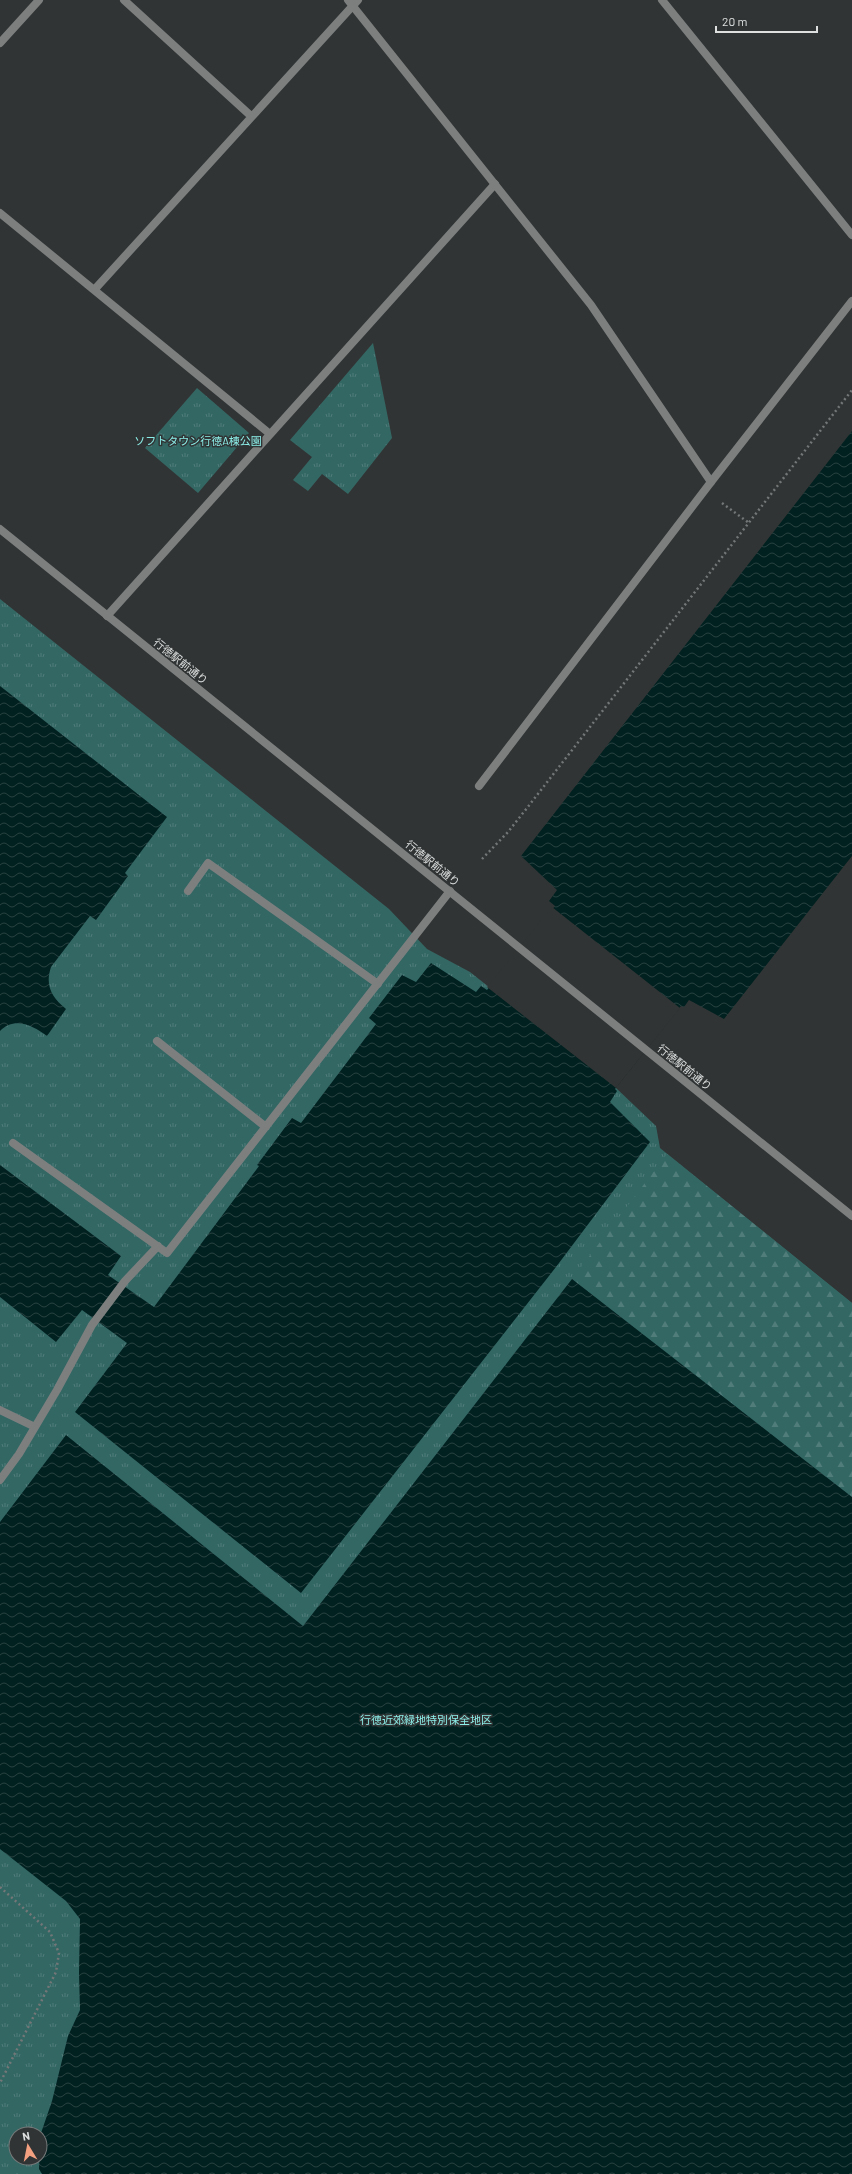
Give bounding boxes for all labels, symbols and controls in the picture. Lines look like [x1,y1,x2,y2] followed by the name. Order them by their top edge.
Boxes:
[716,8,817,34] scale bar
[722,14,748,28] text: 20 m
[134,434,262,447] park label: ソフトタウン行徳A棟公園
[151,635,211,687] street label: 行徳駅前通り
[403,837,463,889] street label: 行徳駅前通り
[655,1041,715,1093] street label: 行徳駅前通り
[360,1713,492,1726] park label: 行徳近郊緑地特別保全地区
[8,2126,48,2166] north arrow
[21,2129,31,2143] text: N

